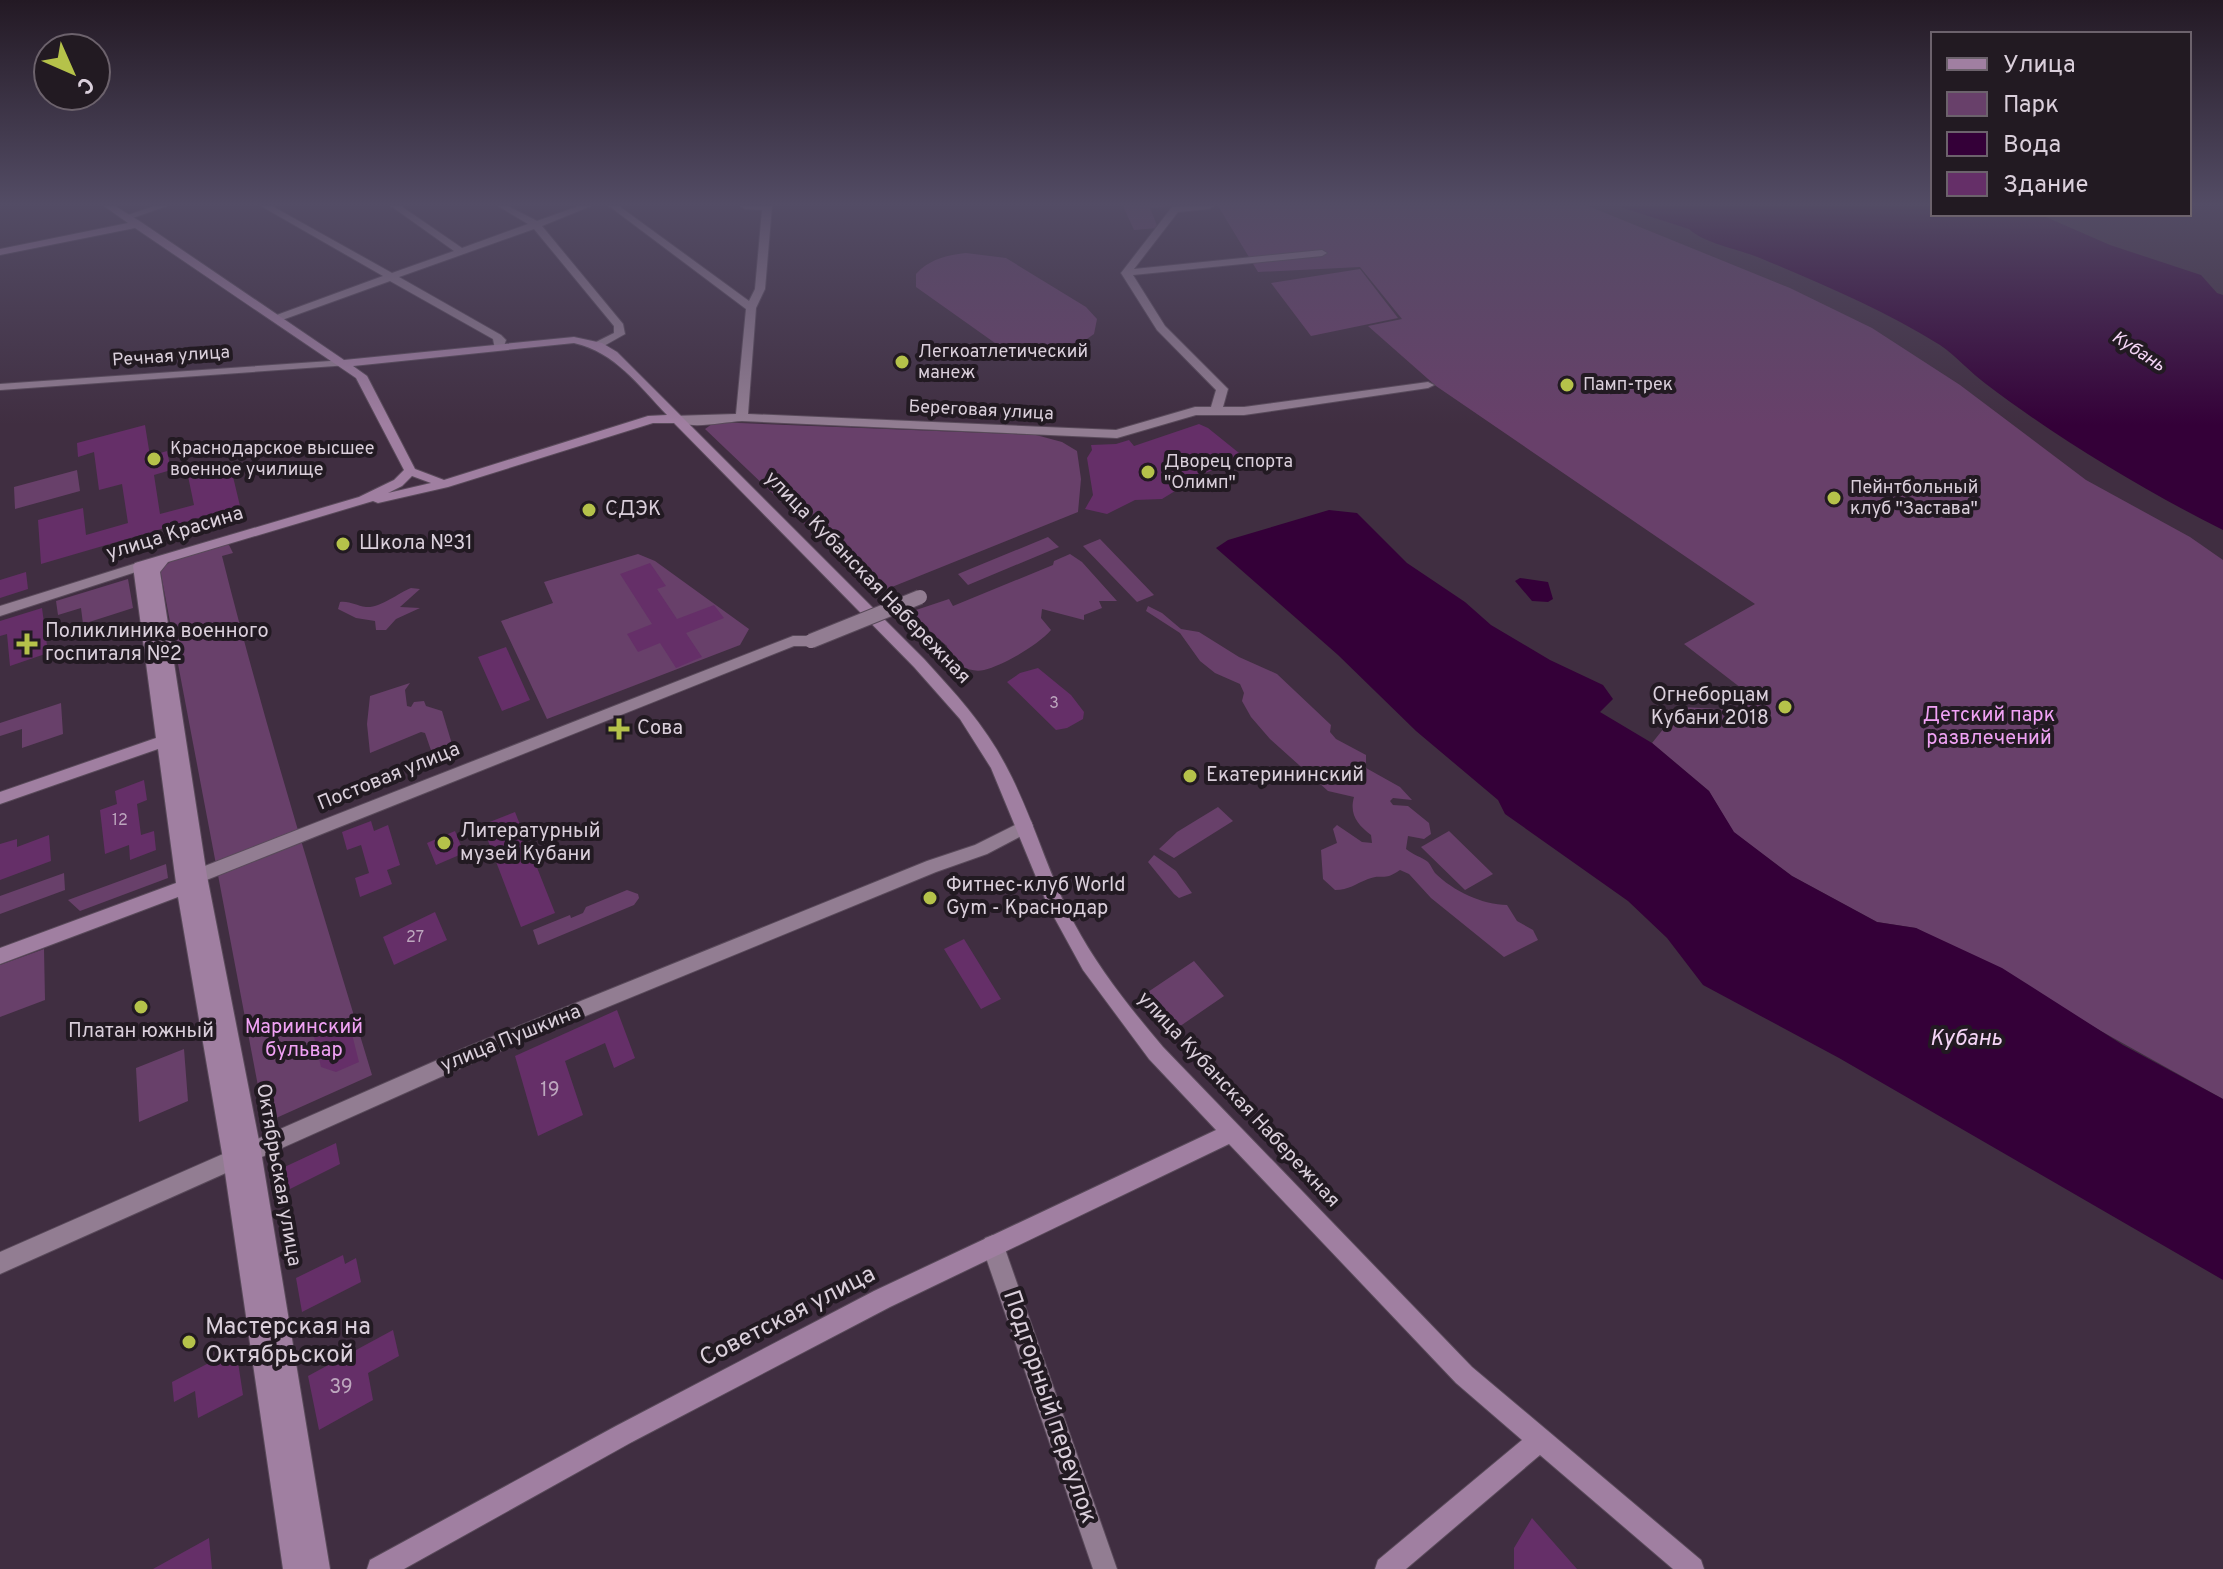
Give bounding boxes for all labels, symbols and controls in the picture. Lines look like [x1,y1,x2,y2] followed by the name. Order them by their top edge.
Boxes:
[32,32,112,112] north arrow
[1931,32,2191,216] legend
[2003,51,2076,81] text: Улица
[70,70,99,99] text: С
[2003,91,2059,121] text: Парк
[2003,131,2061,161] text: Вода
[2003,171,2089,201] text: Здание
[2107,326,2169,378] water label: Кубань
[111,341,231,373] street label: Речная улица
[918,341,1088,385] place label: Легкоатлетический манеж
[893,353,911,371] marker: Легкоатлетический манеж
[1583,374,1673,397] place label: Памп-трек
[1558,376,1576,394] marker: Памп-трек
[908,396,1054,426] street label: Береговая улица
[170,438,374,482] place label: Краснодарское высшее военное училище
[145,450,163,468] marker: Краснодарское высшее военное училище
[1164,451,1293,495] place label: Дворец спорта "Олимп"
[1139,463,1157,481] marker: Дворец спорта "Олимп"
[758,466,976,690] street label: улица Кубанская Набережная
[1850,477,1978,521] place label: Пейнтбольный клуб "Застава"
[1825,489,1843,507] marker: Пейнтбольный клуб "Застава"
[605,497,661,523] place label: СДЭК
[103,501,247,567] street label: улица Красина
[580,501,598,519] marker: СДЭК
[359,531,473,557] place label: Школа №31
[334,535,352,553] marker: Школа №31
[45,619,269,668] place label: Поликлиника военного госпиталя №2
[16,633,38,655] marker: Поликлиника военного госпиталя №2
[1651,683,1769,732] place label: Огнеборцам Кубани 2018
[1049,694,1059,714] house number: 3
[1776,698,1794,716] marker: Огнеборцам Кубани 2018
[1923,703,2055,752] park label: Детский парк развлечений
[637,716,683,742] place label: Сова
[608,718,630,740] marker: Сова
[314,737,464,817] street label: Постовая улица
[1206,763,1364,789] place label: Екатерининский
[1181,767,1199,785] marker: Екатерининский
[112,811,128,831] house number: 12
[460,819,600,868] place label: Литературный музей Кубани
[435,834,453,852] marker: Литературный музей Кубани
[946,873,1126,922] place label: Фитнес-клуб World Gym - Краснодар
[921,889,939,907] marker: Фитнес-клуб World Gym - Краснодар
[406,928,424,948] house number: 27
[1131,986,1345,1214] street label: улица Кубанская Набережная
[132,998,150,1016] marker: Платан южный
[437,999,585,1079] street label: улица Пушкина
[245,1015,363,1064] park label: Мариинский бульвар
[68,1019,214,1045] place label: Платан южный
[1930,1026,2002,1053] water label: Кубань
[540,1078,560,1104] house number: 19
[249,1082,307,1268] street label: Октябрьская улица
[695,1260,881,1374] street label: Советская улица
[995,1286,1103,1528] street label: Подгорный переулок
[205,1313,371,1371] place label: Мастерская на Октябрьской
[180,1333,198,1351] marker: Мастерская на Октябрьской
[329,1375,353,1401] house number: 39

